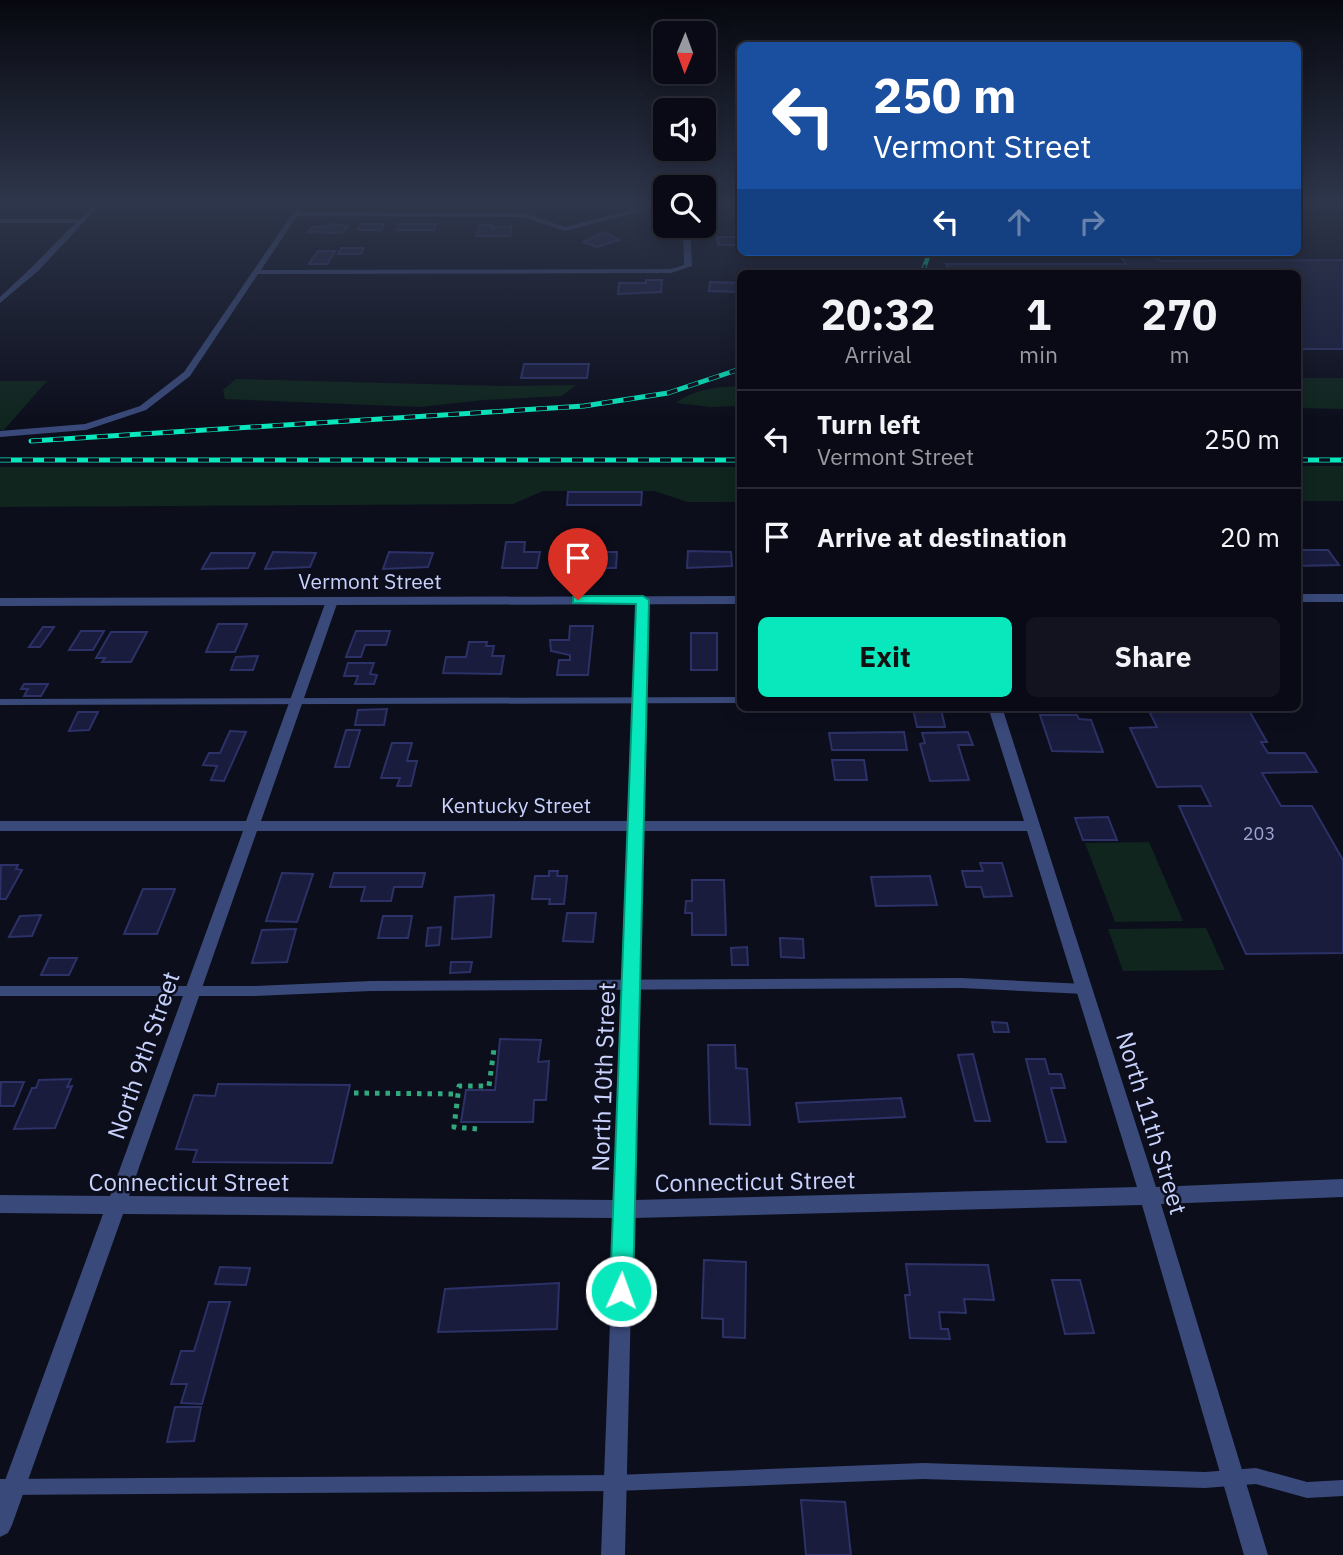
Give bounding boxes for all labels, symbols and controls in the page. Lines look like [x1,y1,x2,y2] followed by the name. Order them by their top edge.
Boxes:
[653,21,716,84] north arrow
[653,21,716,238] map controls
[873,63,1017,126] text: 250 m
[758,70,849,161] icon: left
[653,98,716,161] button: sound
[873,125,1091,167] text: Vermont Street
[653,175,716,238] button: search
[927,203,965,241] icon: left
[1000,203,1038,241] icon: ahead
[1073,203,1111,241] icon: right
[821,287,935,342] text: 20:32
[1026,287,1051,342] text: 1
[1142,287,1217,342] text: 270
[845,339,912,369] text: Arrival
[1019,339,1058,369] text: min
[1169,339,1190,369] text: m
[817,407,920,441] text: Turn left
[758,420,796,458] icon: left
[1204,422,1280,456] text: 250 m
[817,441,974,471] text: Vermont Street
[758,518,796,556] icon: arrive
[817,520,1067,554] text: Arrive at destination
[1220,520,1280,554] text: 20 m
[548,528,608,600] pin
[559,539,597,577] icon: arrive
[298,567,442,595] street label: Vermont Street
[758,617,1012,697] button: Exit
[1026,617,1280,697] button: Share
[441,791,591,819] street label: Kentucky Street
[1243,822,1275,845] house number: 203
[99,967,187,1143] street label: North 9th Street
[584,982,622,1172] street label: North 10th Street
[1109,1028,1195,1218] street label: North 11th Street
[654,1163,856,1199] street label: Connecticut Street
[89,1166,289,1198] street label: Connecticut Street
[584,1254,658,1328] position arrow

